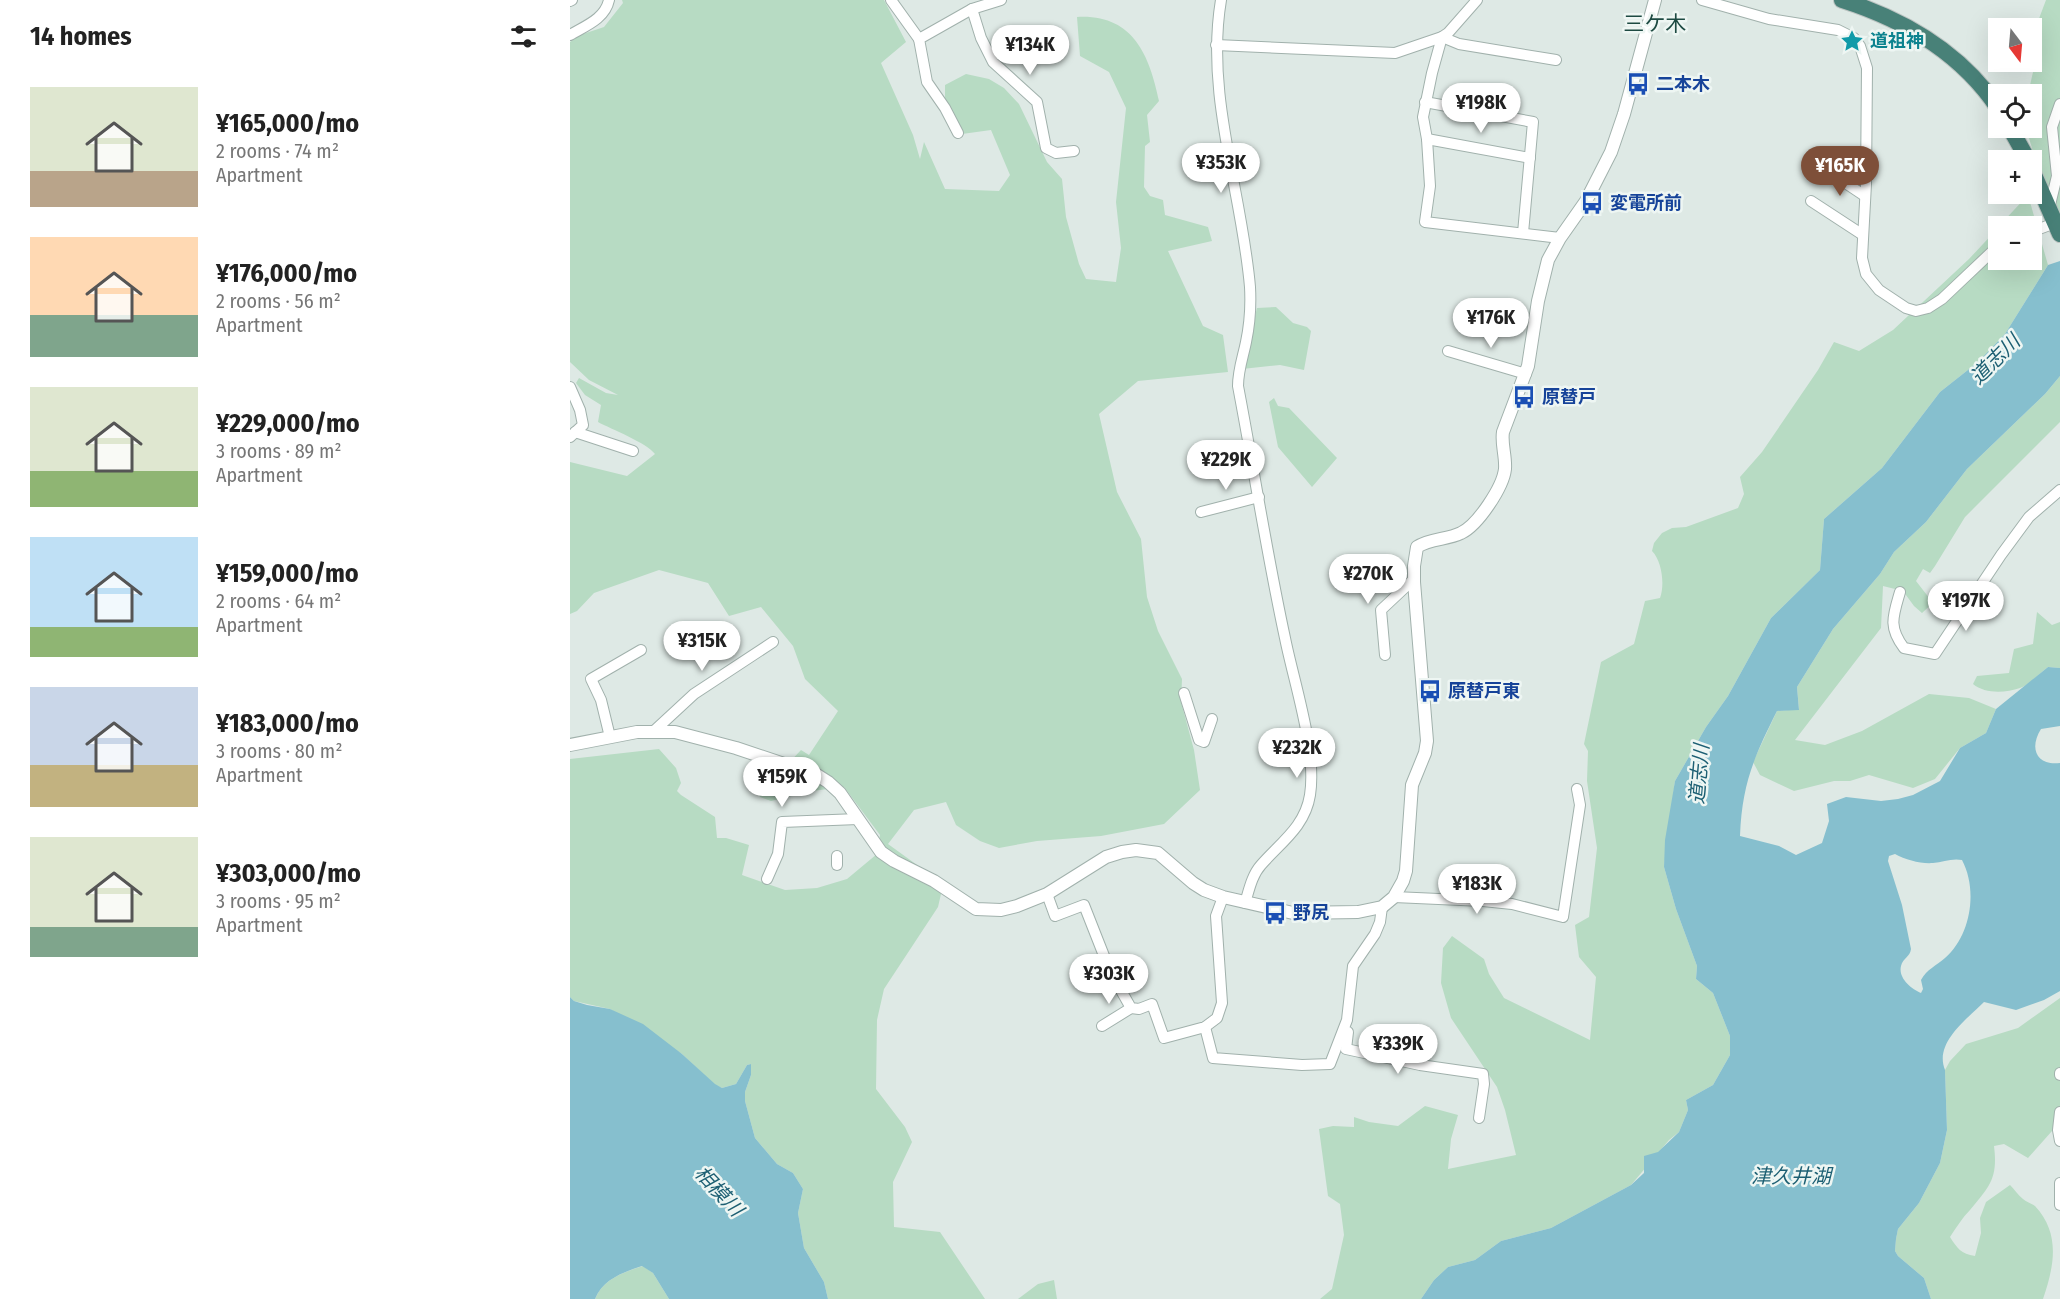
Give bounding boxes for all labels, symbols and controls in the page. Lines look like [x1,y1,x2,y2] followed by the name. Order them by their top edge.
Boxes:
[1624,11,1687,37] district label: 三ケ木
[1988,18,2042,72] north arrow
[1988,18,2042,270] map controls
[507,20,540,53] icon: filters
[30,21,132,52] text: 14 homes
[988,25,1072,76] pin: ¥134K
[1839,28,1865,54] place icon: 道祖神
[1870,30,1924,52] place label: 道祖神
[1005,32,1055,56] text: ¥134K
[1625,71,1651,97] bus stop icon: 二本木
[1656,73,1710,95] place label: 二本木
[1439,83,1523,134] pin: ¥198K
[1988,84,2042,138] button: locate
[1456,90,1506,114] text: ¥198K
[216,108,359,139] text: ¥165,000/mo
[78,111,150,183] icon: home
[216,139,339,163] text: 2 rooms · 74 m²
[1179,143,1263,194] pin: ¥353K
[1798,146,1882,197] pin: ¥165K
[1196,150,1246,174] text: ¥353K
[1988,150,2042,204] button: +
[1815,153,1865,177] text: ¥165K
[216,163,303,187] text: Apartment
[1579,190,1605,216] bus stop icon: 変電所前
[1610,192,1682,214] place label: 変電所前
[1988,216,2042,270] button: −
[216,258,357,289] text: ¥176,000/mo
[78,261,150,333] icon: home
[216,289,341,313] text: 2 rooms · 56 m²
[1449,298,1533,349] pin: ¥176K
[1467,305,1515,329] text: ¥176K
[216,313,303,337] text: Apartment
[1965,328,2026,389] water label: 道志川
[1511,384,1537,410] bus stop icon: 原替戸
[1542,386,1596,408] place label: 原替戸
[216,408,360,439] text: ¥229,000/mo
[78,411,150,483] icon: home
[216,439,341,463] text: 3 rooms · 89 m²
[1184,440,1268,491] pin: ¥229K
[1201,447,1251,471] text: ¥229K
[216,463,303,487] text: Apartment
[1326,554,1410,605] pin: ¥270K
[216,558,359,589] text: ¥159,000/mo
[78,561,150,633] icon: home
[1343,561,1393,585] text: ¥270K
[1924,581,2008,632] pin: ¥197K
[1942,588,1990,612] text: ¥197K
[216,589,341,613] text: 2 rooms · 64 m²
[216,613,303,637] text: Apartment
[660,621,744,672] pin: ¥315K
[677,628,727,652] text: ¥315K
[1417,678,1443,704] bus stop icon: 原替戸東
[1448,680,1520,702] place label: 原替戸東
[216,708,359,739] text: ¥183,000/mo
[78,711,150,783] icon: home
[1255,728,1339,779] pin: ¥232K
[1272,735,1322,759] text: ¥232K
[216,739,342,763] text: 3 rooms · 80 m²
[1684,741,1714,805] water label: 道志川
[740,757,824,808] pin: ¥159K
[216,763,303,787] text: Apartment
[757,764,807,788] text: ¥159K
[216,858,361,889] text: ¥303,000/mo
[78,861,150,933] icon: home
[1435,864,1519,915] pin: ¥183K
[1452,871,1502,895] text: ¥183K
[216,889,341,913] text: 3 rooms · 95 m²
[1262,900,1288,926] bus stop icon: 野尻
[1293,902,1329,924] place label: 野尻
[216,913,303,937] text: Apartment
[1067,954,1151,1005] pin: ¥303K
[1083,961,1135,985] text: ¥303K
[1356,1024,1440,1075] pin: ¥339K
[1373,1031,1423,1055] text: ¥339K
[690,1161,750,1223] water label: 相模川
[1751,1164,1834,1188] water label: 津久井湖

